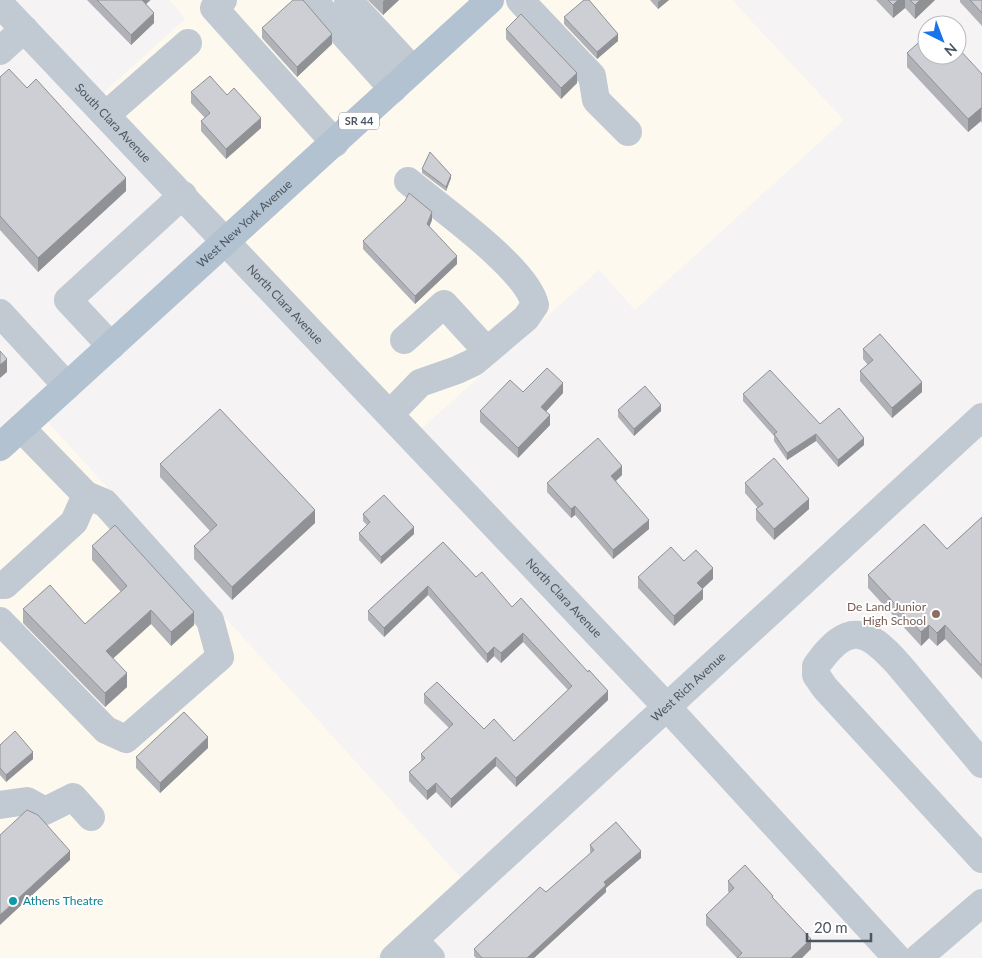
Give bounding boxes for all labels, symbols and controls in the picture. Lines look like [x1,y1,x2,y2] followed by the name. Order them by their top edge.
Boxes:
[917,15,967,65] north arrow
[941,40,961,60] text: N
[72,80,154,165] street label: South Clara Avenue
[339,112,379,130] road number: SR 44
[193,176,295,271] street label: West New York Avenue
[244,261,326,347] street label: North Clara Avenue
[523,555,605,641] street label: North Clara Avenue
[847,599,927,628] place label: De Land Junior High School
[930,608,942,620] marker: De Land Junior High School
[648,649,728,725] street label: West Rich Avenue
[23,893,103,908] place label: Athens Theatre
[7,895,19,907] marker: Athens Theatre
[807,910,871,942] scale bar
[814,918,848,936] text: 20 m

